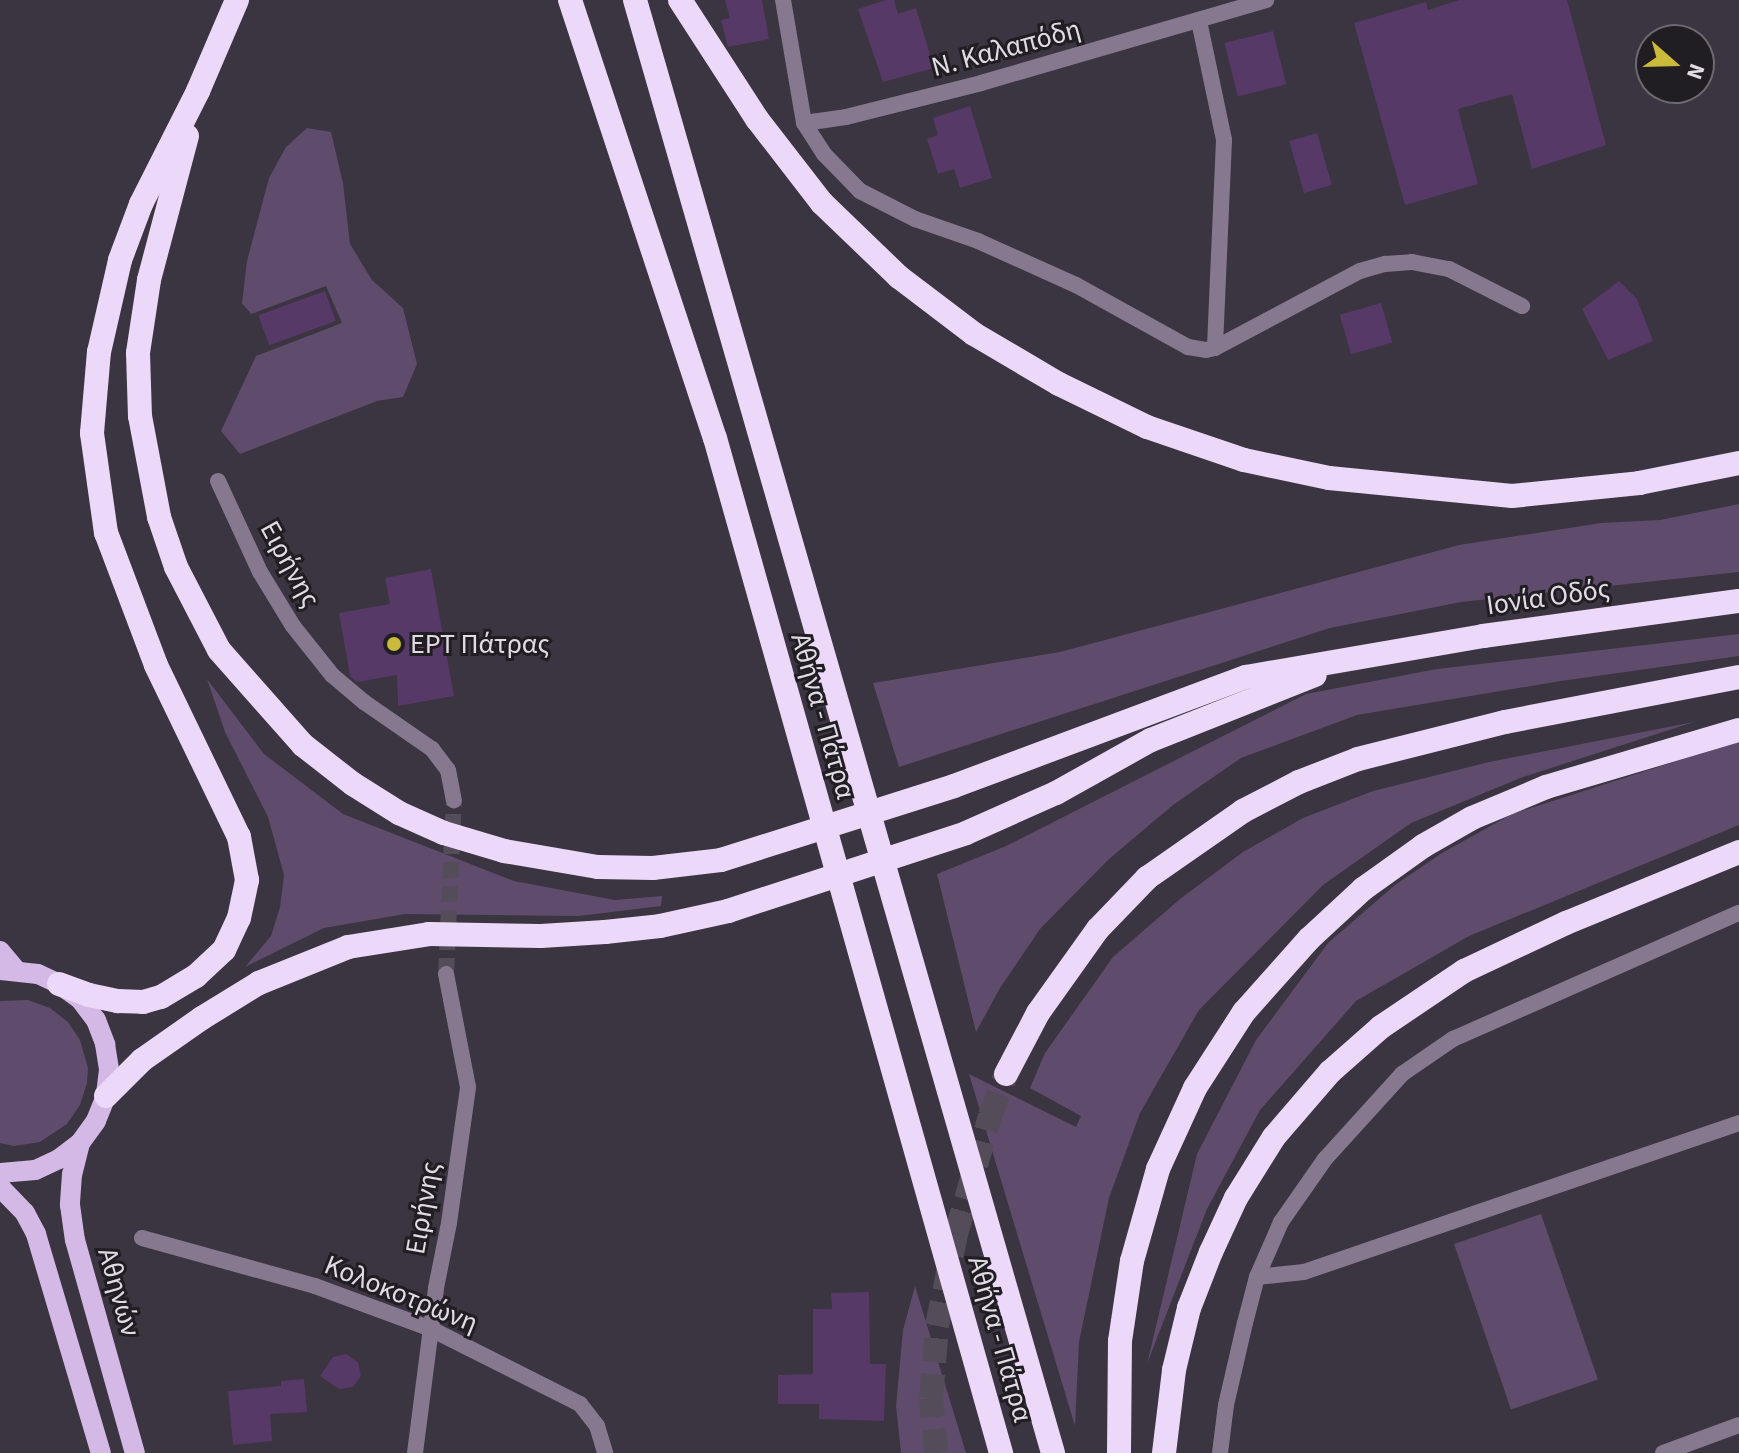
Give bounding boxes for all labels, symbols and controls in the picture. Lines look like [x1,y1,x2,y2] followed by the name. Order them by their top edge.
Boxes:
[928,12,1084,84] street label: Ν. Καλαπόδη
[1635,24,1715,104] north arrow
[1678,59,1713,84] text: N
[253,515,327,613] street label: Ειρήνης
[1484,572,1612,622] street label: Ιονία Οδός
[410,627,550,661] place label: ΕΡΤ Πάτρας
[783,629,863,803] street label: Αθήνα - Πάτρα
[385,635,403,653] marker: ΕΡΤ Πάτρας
[398,1159,448,1257] street label: Ειρήνης
[90,1244,148,1340] street label: Αθηνών
[319,1248,483,1340] street label: Κολοκοτρώνη
[960,1252,1040,1426] street label: Αθήνα - Πάτρα

